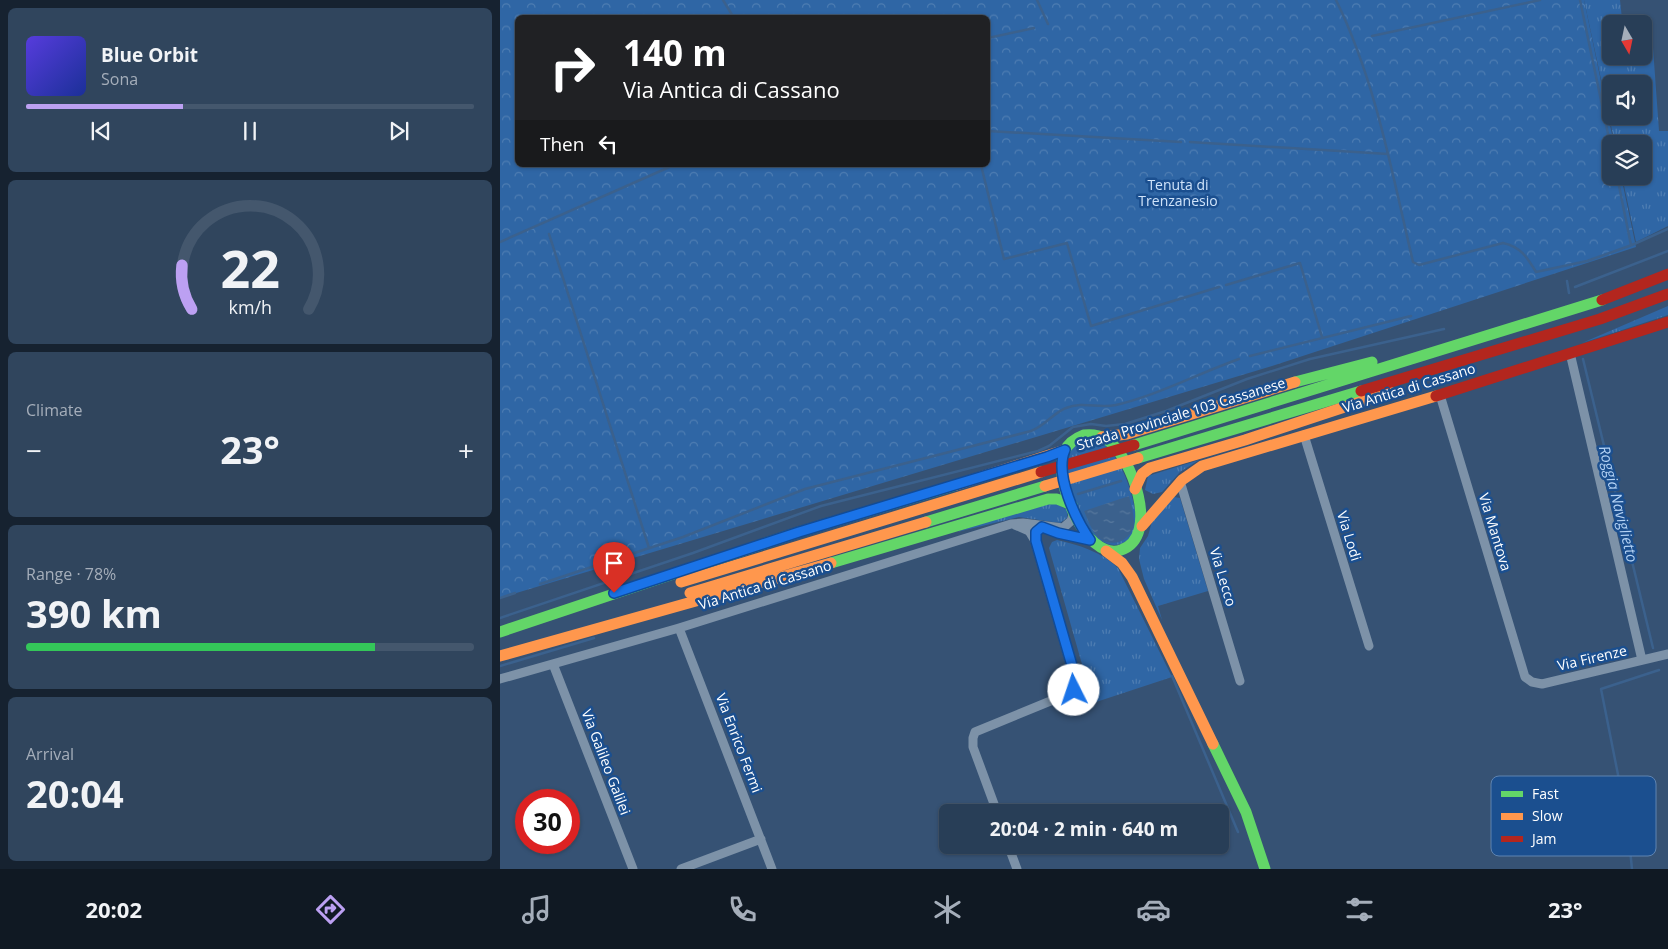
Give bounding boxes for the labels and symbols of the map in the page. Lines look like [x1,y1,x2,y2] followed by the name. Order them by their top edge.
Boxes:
[1602,15,1652,65] north arrow
[1138,175,1218,210] park label: Tenuta di Trenzanesio
[1340,358,1478,417] street label: Via Antica di Cassano
[1074,373,1288,454] street label: Strada Provinciale 103 Cassanese
[1595,443,1643,564] water label: Roggia Naviglietto
[1475,491,1516,573] street label: Via Mantova
[1333,509,1366,563] street label: Via Lodi
[593,542,635,593] pin
[1206,545,1241,608] street label: Via Lecco
[696,555,834,614] street label: Via Antica di Cassano
[1555,640,1629,675] street label: Via Firenze
[1047,663,1099,715] position arrow
[712,690,767,795] street label: Via Enrico Fermi
[578,706,635,817] street label: Via Galileo Galilei
[1491,776,1656,856] legend
[1532,784,1559,803] text: Fast
[515,789,580,854] speed limit sign: 30
[1532,806,1563,825] text: Slow
[1530,829,1557,848] text: Jam

